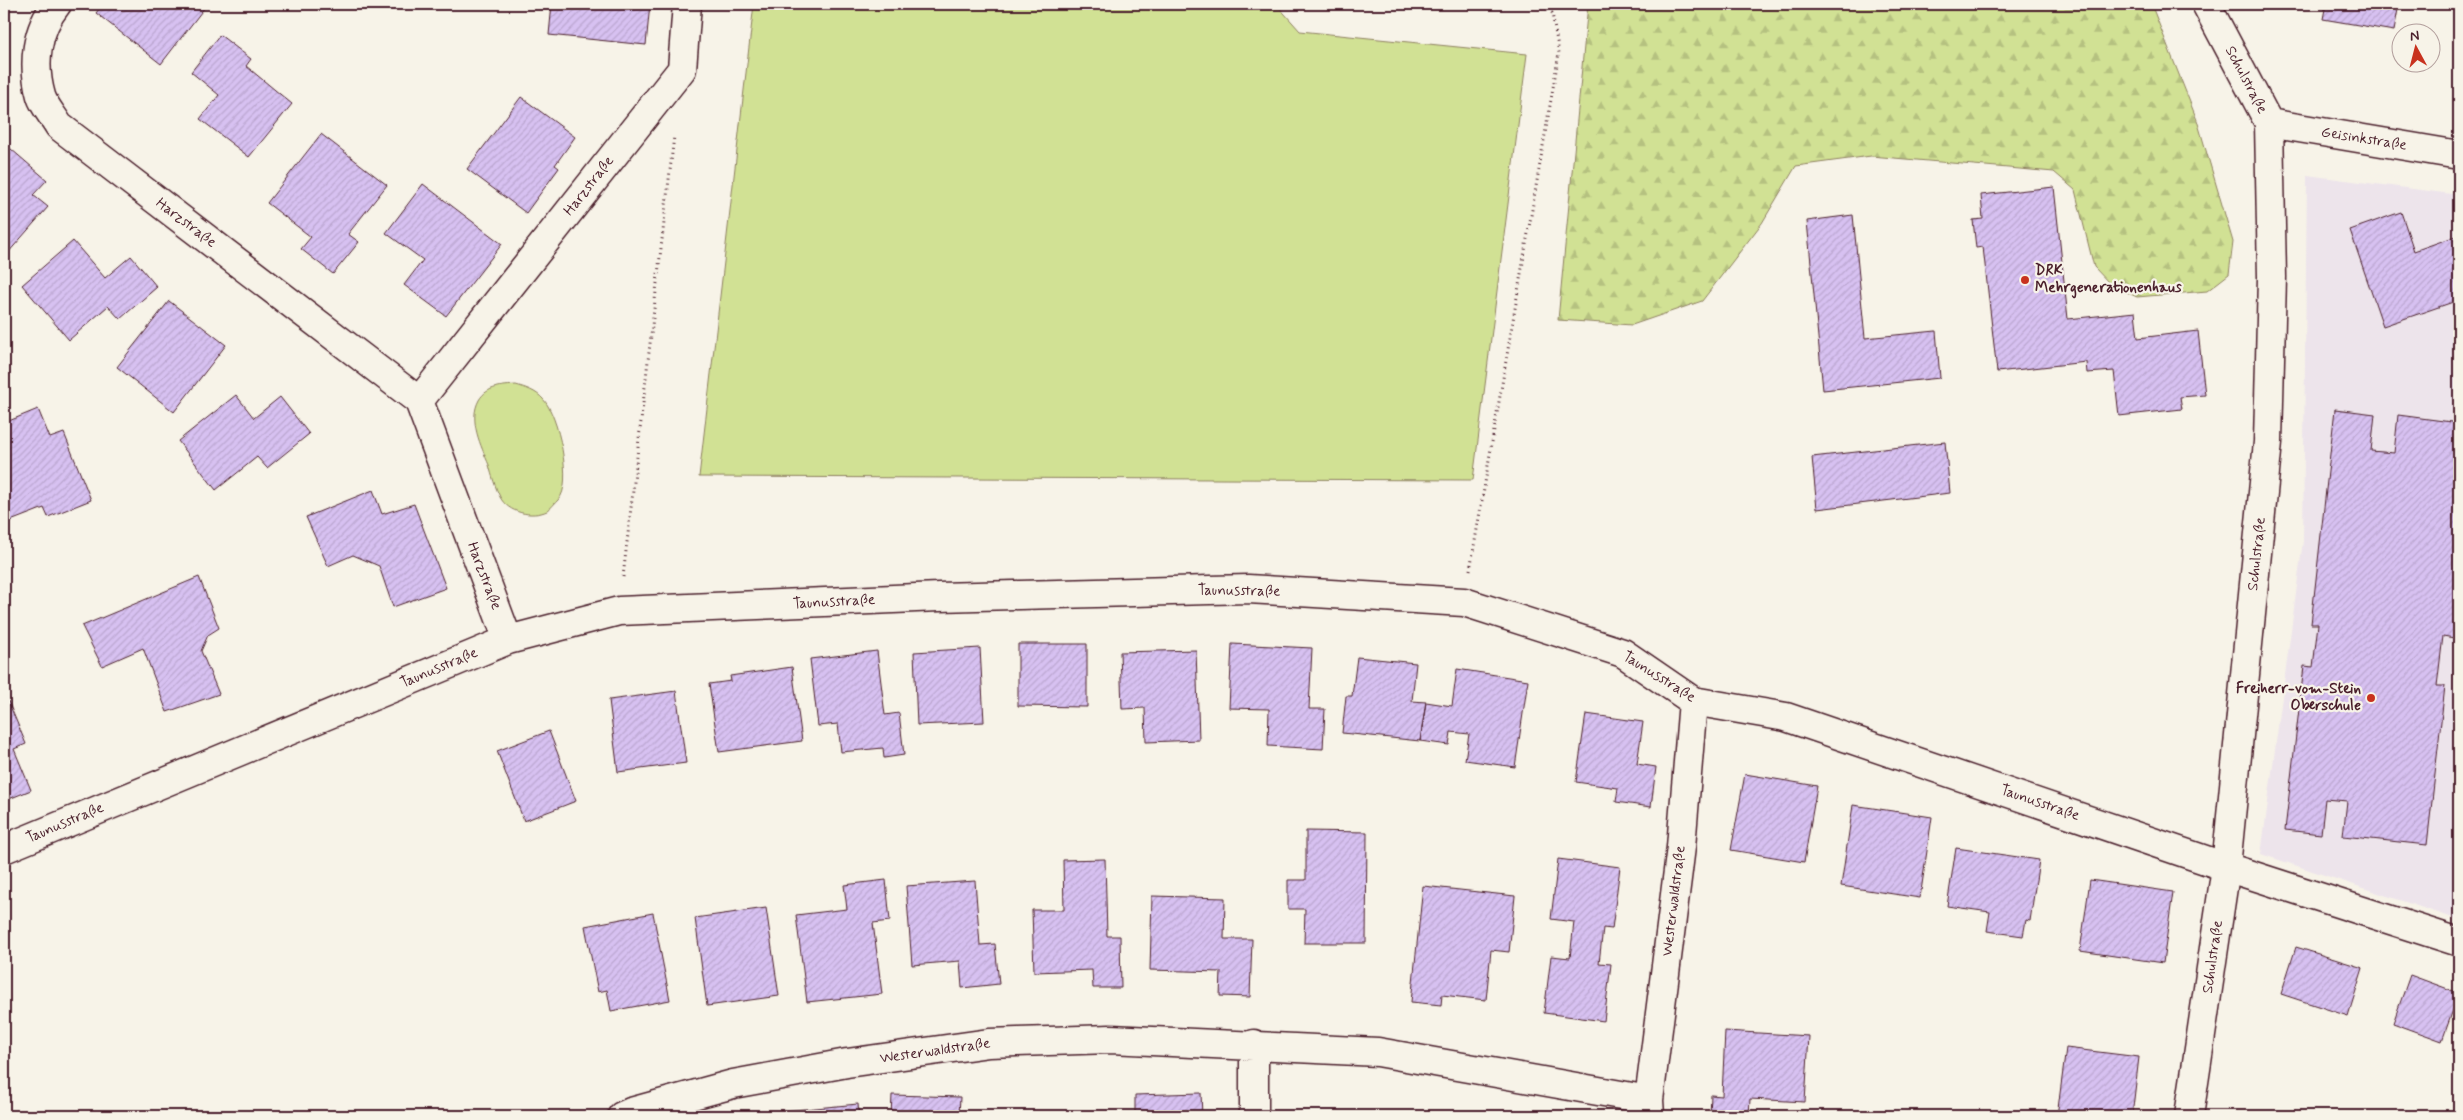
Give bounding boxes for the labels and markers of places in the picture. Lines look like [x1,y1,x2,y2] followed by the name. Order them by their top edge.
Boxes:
[2035,261,2182,299] place label: DRK Mehrgenerationenhaus
[2019,274,2031,286] marker: DRK Mehrgenerationenhaus
[2236,679,2361,716] place label: Freiherr-vom-Stein Oberschule
[2365,692,2377,704] marker: Freiherr-vom-Stein Oberschule

